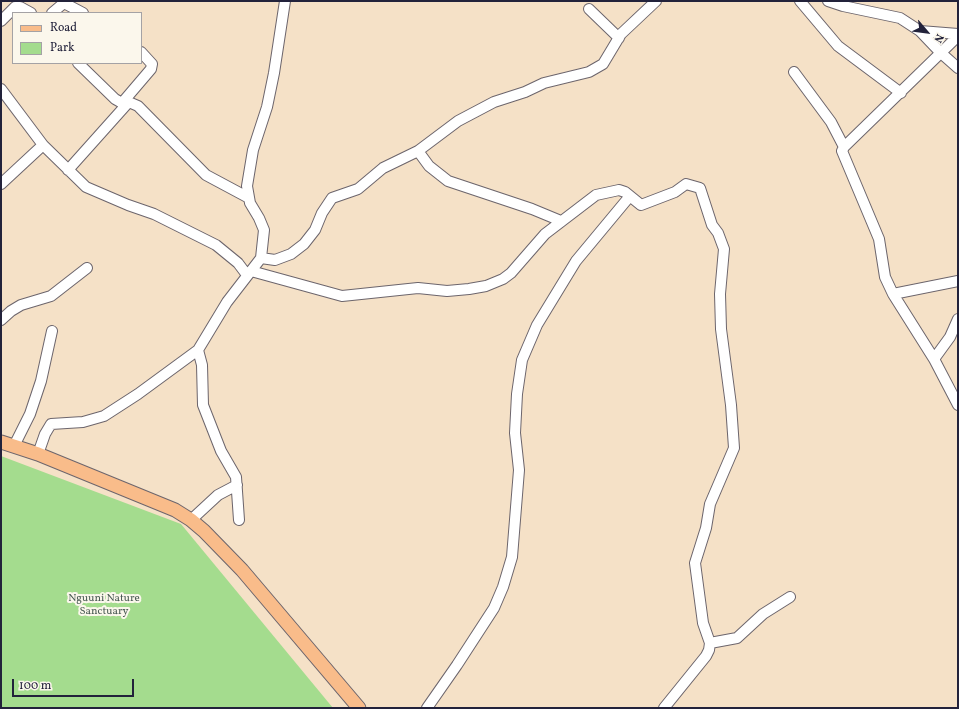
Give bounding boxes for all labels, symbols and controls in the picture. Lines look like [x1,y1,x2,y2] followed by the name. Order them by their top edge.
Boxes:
[12,12,142,64] legend
[907,12,947,52] north arrow
[50,20,77,36] text: Road
[930,31,947,45] text: N
[50,40,75,56] text: Park
[68,592,140,618] park label: Nguuni Nature Sanctuary
[14,671,136,697] scale bar
[19,678,51,694] text: 100 m

